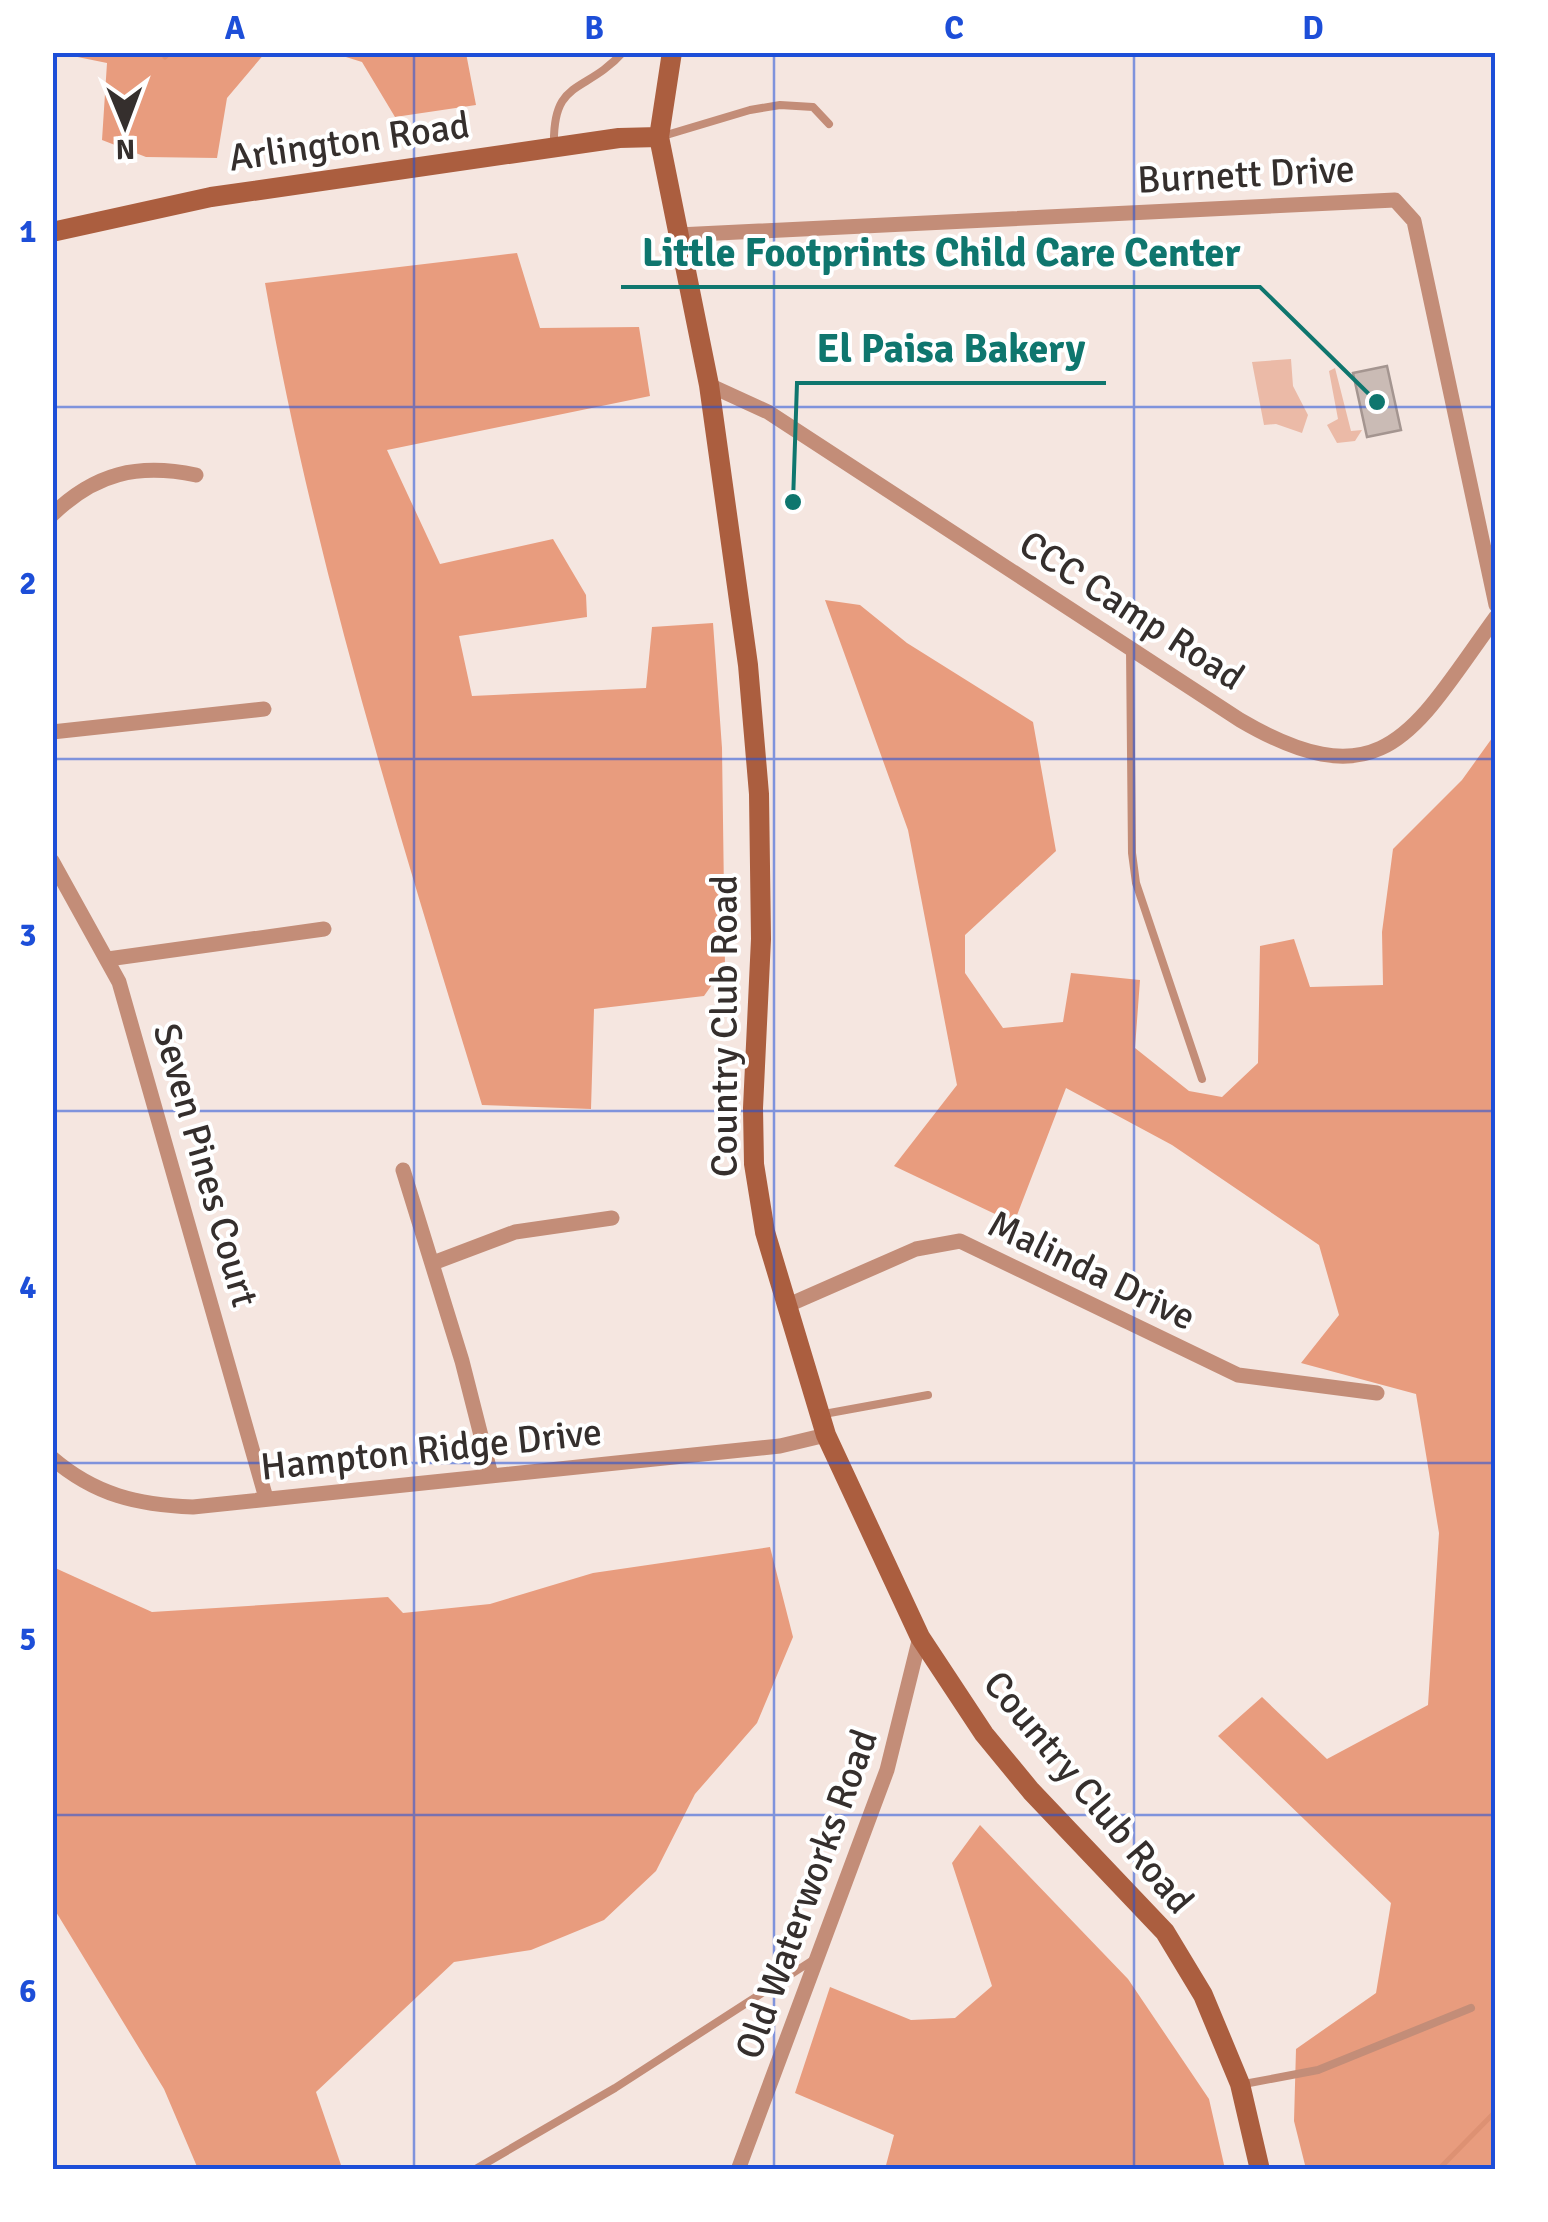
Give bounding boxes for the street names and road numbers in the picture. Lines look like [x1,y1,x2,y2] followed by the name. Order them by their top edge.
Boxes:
[226,101,472,182] street label: Arlington Road
[1136,145,1356,204] street label: Burnett Drive
[1010,520,1253,701] street label: CCC Camp Road
[701,875,748,1177] street label: Country Club Road
[143,1018,268,1312] street label: Seven Pines Court
[980,1200,1203,1341] street label: Malinda Drive
[258,1408,604,1491] street label: Hampton Ridge Drive
[973,1661,1204,1923] street label: Country Club Road
[725,1723,888,2065] street label: Old Waterworks Road

